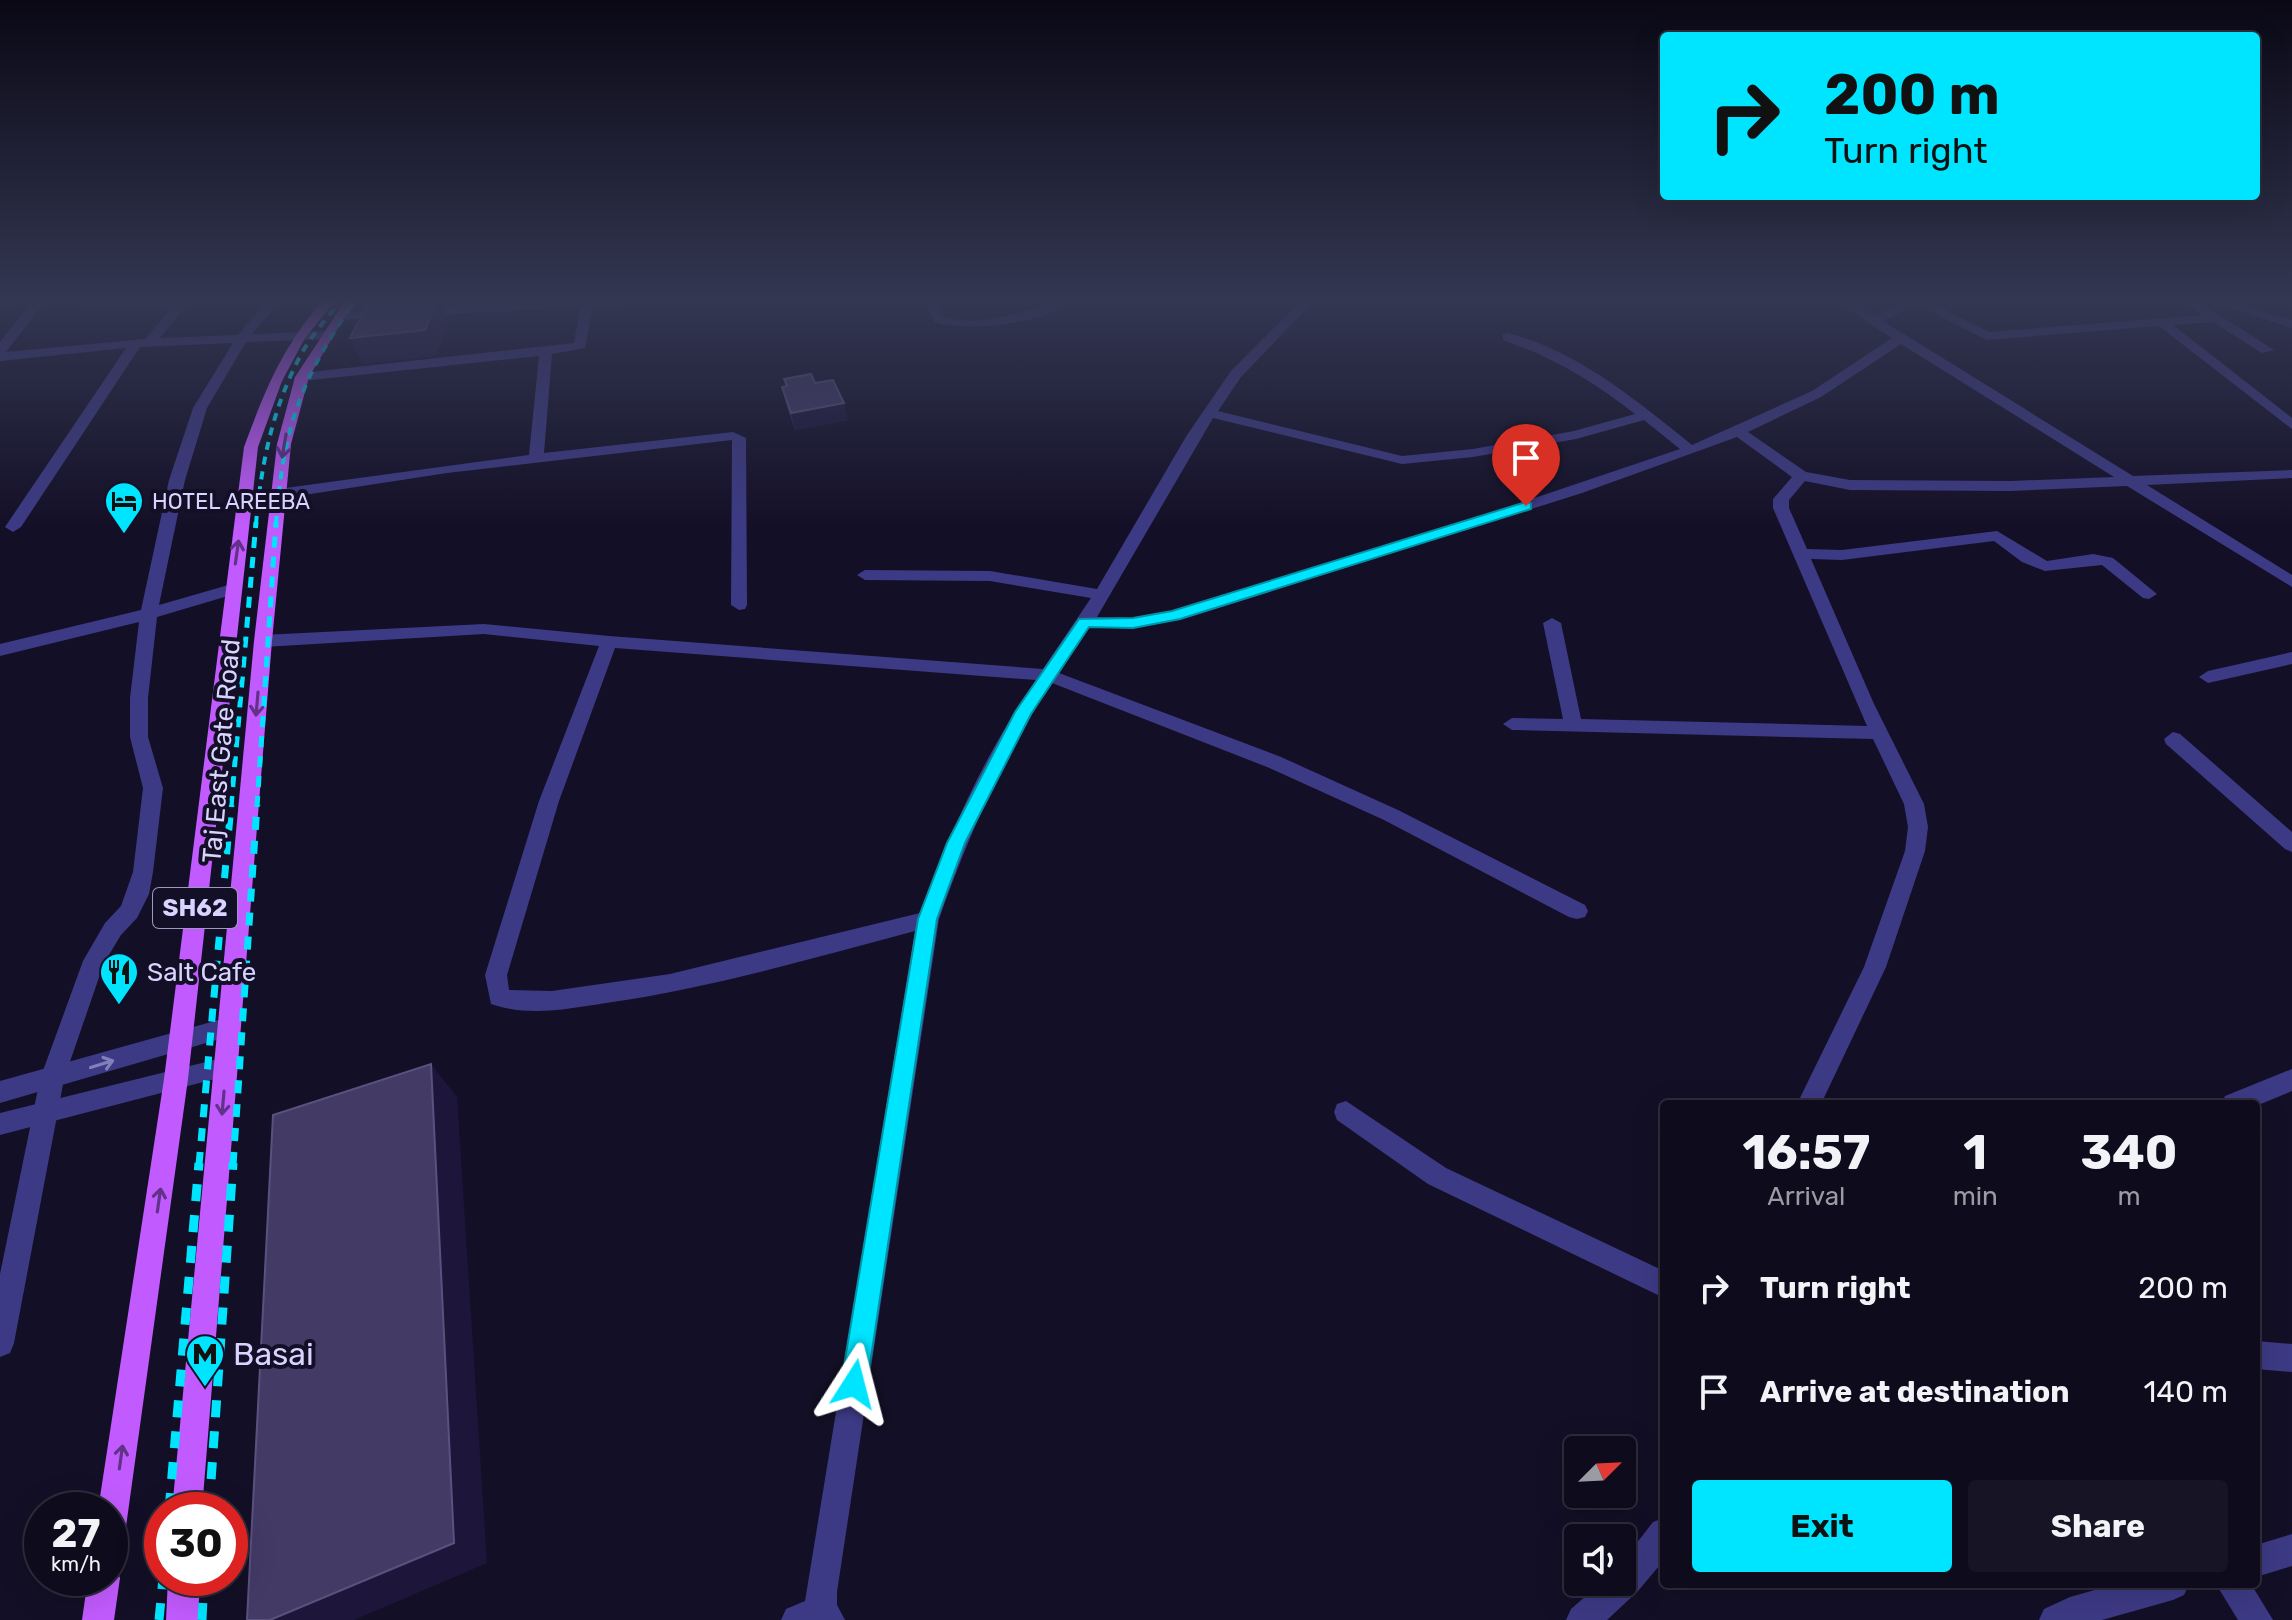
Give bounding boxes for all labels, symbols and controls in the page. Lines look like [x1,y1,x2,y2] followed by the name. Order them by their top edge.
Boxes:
[1824,62,2000,128] text: 200 m
[1692,64,1796,168] icon: right
[1824,129,1988,172] text: Turn right
[1492,424,1560,506] pin
[276,432,291,458] one-way arrow
[1504,436,1548,480] icon: arrive
[103,480,145,535] hotel icon: HOTEL AREEBA
[152,488,310,515] place label: HOTEL AREEBA
[230,540,245,566] one-way arrow
[196,638,247,864] street label: Taj East Gate Road
[250,690,265,717] one-way arrow
[153,888,237,928] road number: SH62
[98,951,140,1006] restaurant icon: Salt Cafe
[147,957,256,988] place label: Salt Cafe
[89,1056,115,1071] one-way arrow
[215,1089,230,1116] one-way arrow
[1743,1124,1870,1181] text: 16:57
[1963,1124,1987,1181] text: 1
[2080,1124,2177,1181] text: 340
[1767,1181,1845,1212] text: Arrival
[1953,1181,1998,1212] text: min
[2117,1181,2141,1212] text: m
[152,1187,167,1213] one-way arrow
[1692,1266,1736,1310] icon: right
[1760,1270,1911,1306] text: Turn right
[2138,1270,2228,1306] text: 200 m
[184,1333,226,1388] metro station icon: Basai
[233,1335,314,1373] place label: Basai
[812,1342,896,1426] position arrow
[1692,1370,1736,1414] icon: arrive
[1760,1374,2070,1410] text: Arrive at destination
[2143,1374,2228,1410] text: 140 m
[1564,1436,1636,1508] north arrow
[1564,1436,1636,1596] map controls
[114,1445,129,1470] one-way arrow
[1692,1480,1952,1572] button: Exit
[1968,1480,2228,1572] button: Share
[144,1492,248,1596] speed limit sign: 30
[52,1510,100,1557] text: 27
[1564,1524,1636,1596] button: sound
[51,1552,101,1576] text: km/h

